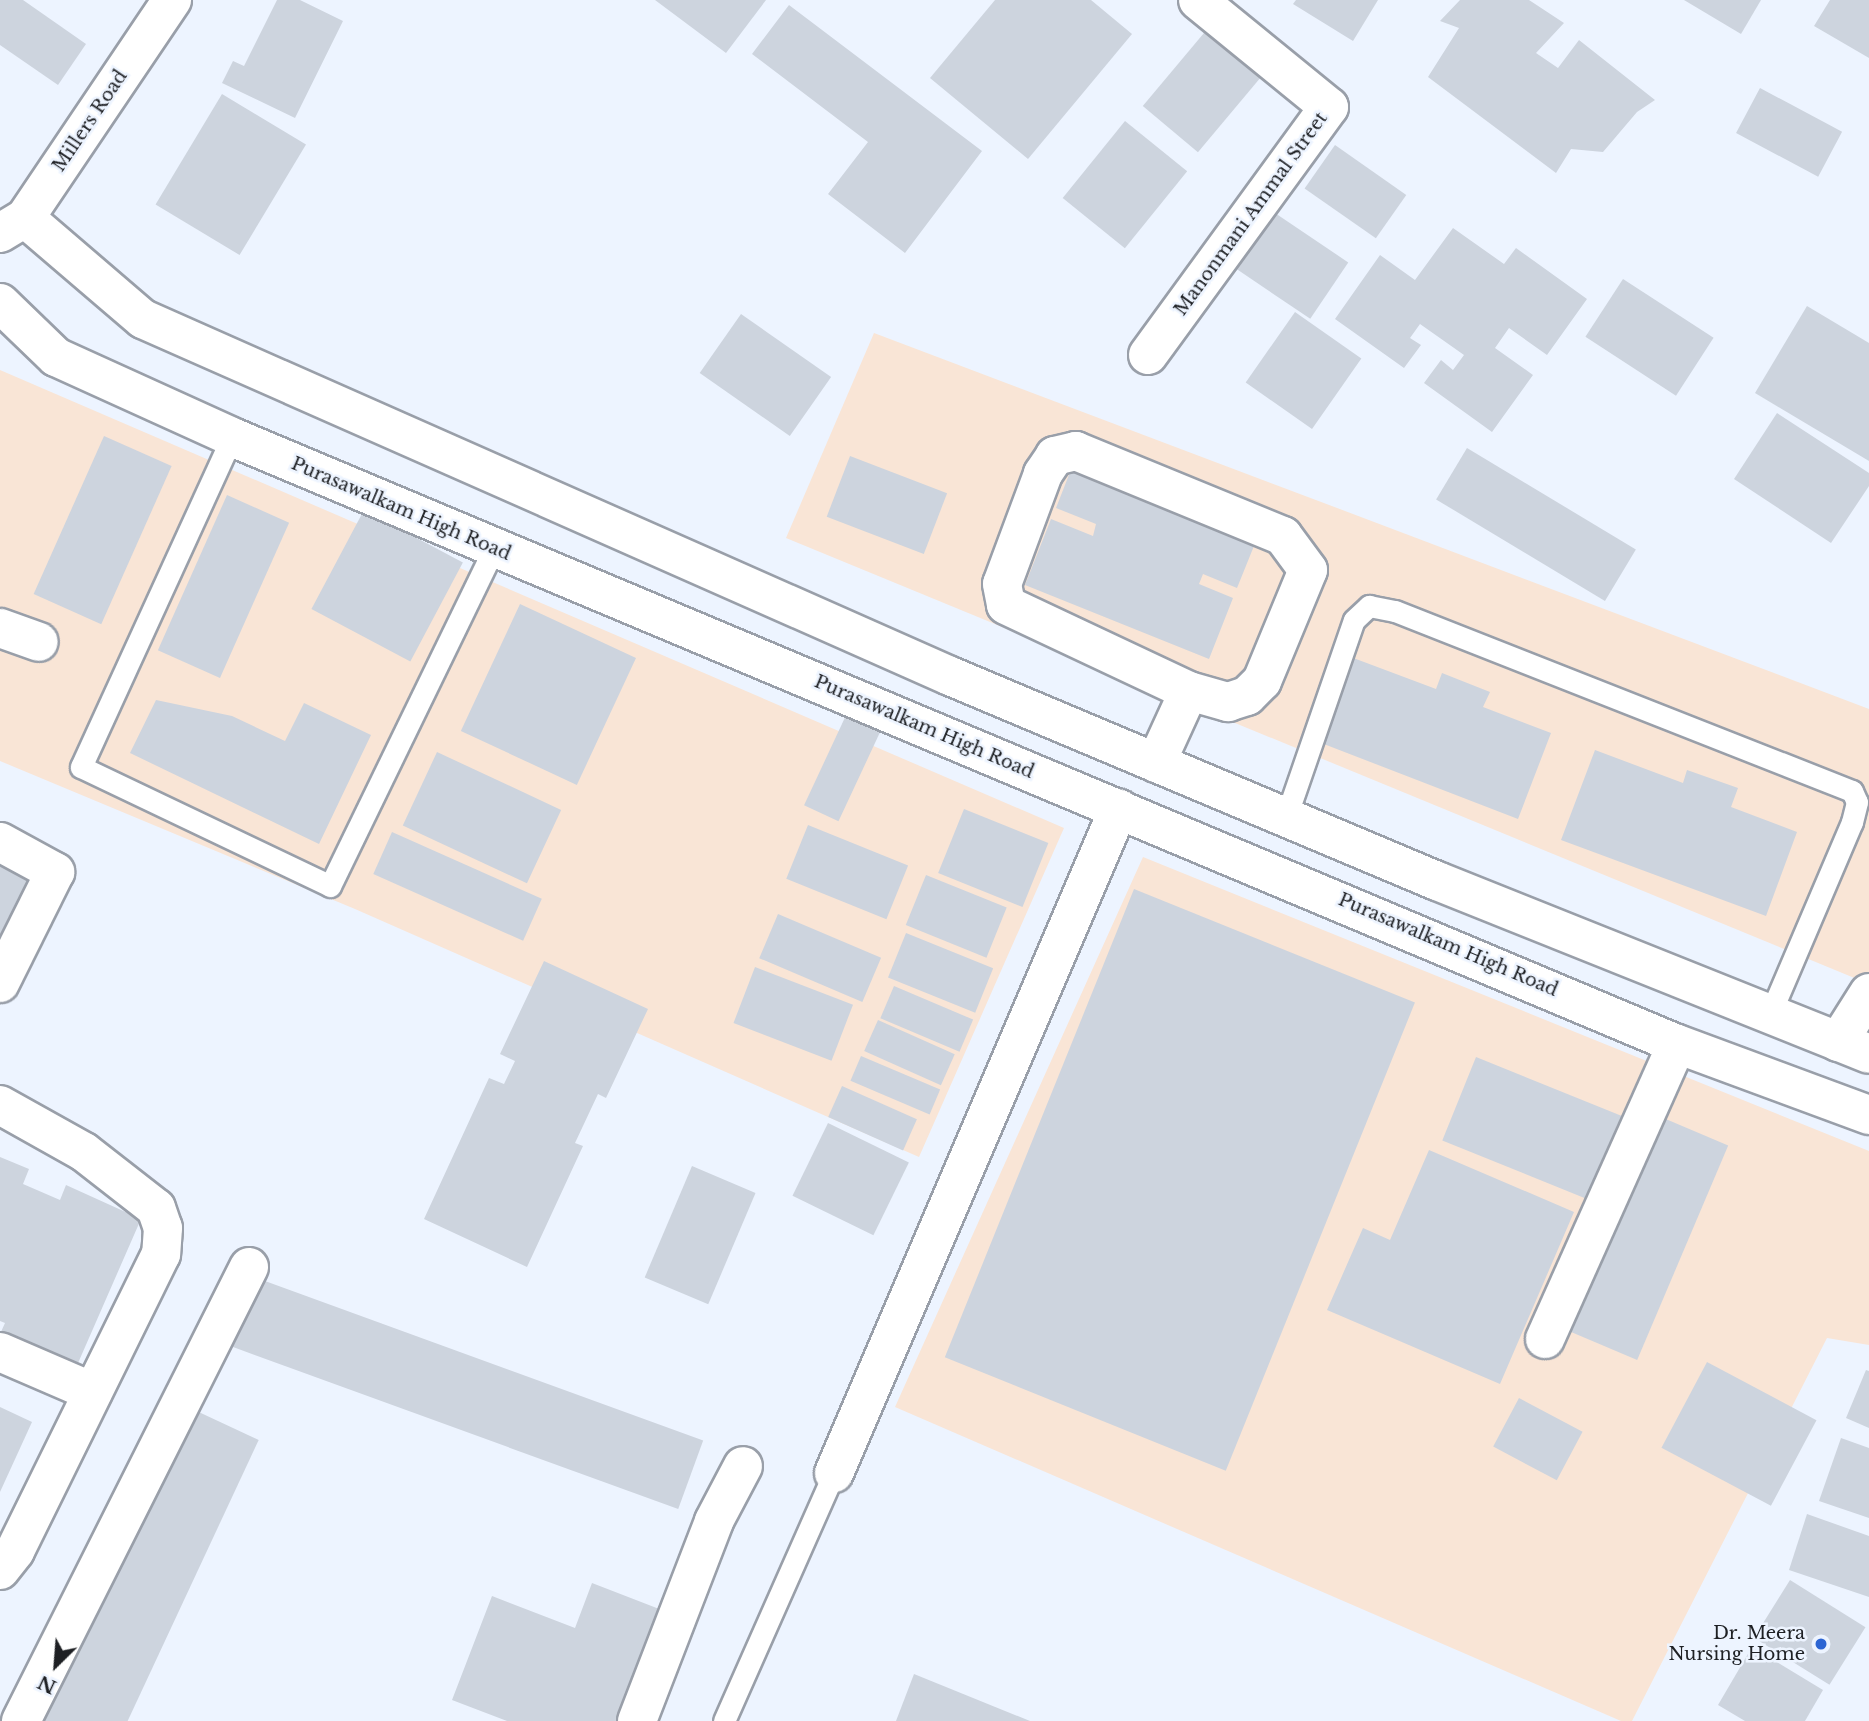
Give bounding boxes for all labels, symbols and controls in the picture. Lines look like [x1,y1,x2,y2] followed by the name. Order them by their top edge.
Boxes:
[48,66,132,176] street label: Millers Road
[1170,108,1332,320] street label: Manonmani Ammal Street
[288,453,514,565] street label: Purasawalkam High Road
[811,671,1037,783] street label: Purasawalkam High Road
[1335,889,1561,1001] street label: Purasawalkam High Road
[1668,1623,1805,1666] place label: Dr. Meera Nursing Home
[21,1630,91,1700] north arrow
[1811,1634,1831,1654] marker: Dr. Meera Nursing Home
[34,1670,60,1699] text: N

